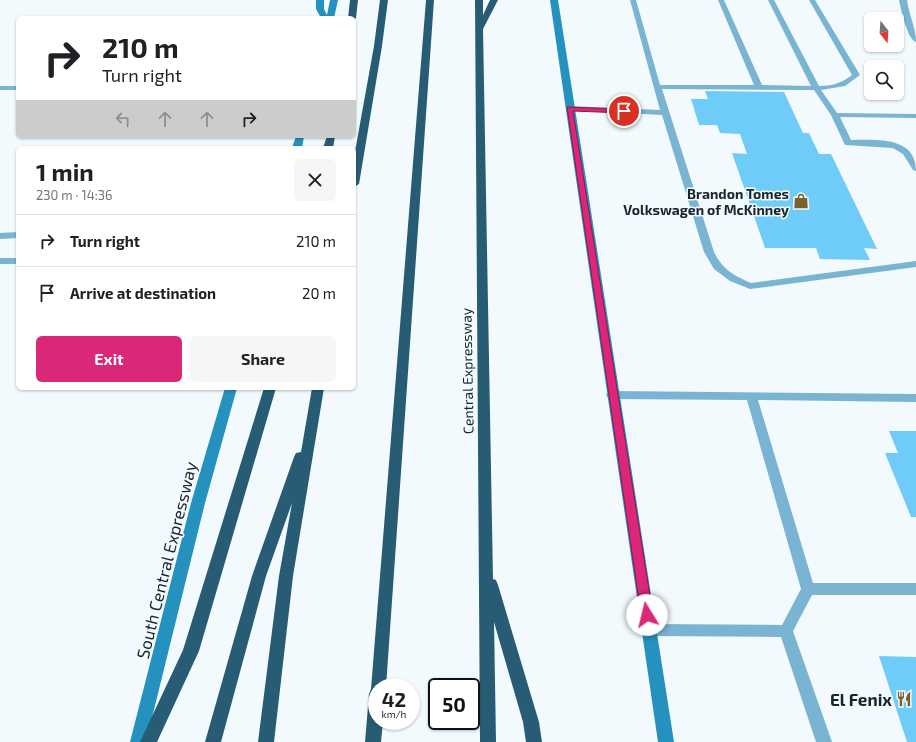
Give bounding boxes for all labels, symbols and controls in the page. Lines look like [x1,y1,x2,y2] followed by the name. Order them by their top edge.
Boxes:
[864,12,904,52] north arrow
[864,12,904,100] map controls
[102,30,179,64] text: 210 m
[36,32,88,84] icon: right
[864,60,904,100] button: search
[102,64,182,86] text: Turn right
[607,94,641,128] pin
[613,100,635,122] icon: arrive
[112,108,134,130] icon: left
[154,108,176,130] icon: ahead
[196,108,218,130] icon: ahead
[238,108,260,130] icon: right
[36,157,94,186] text: 1 min
[294,159,336,201] button: close
[623,185,789,218] place label: Brandon Tomes Volkswagen of McKinney
[36,187,112,203] text: 230 m · 14:36
[792,192,810,210] shop icon: Brandon Tomes Volkswagen of McKinney
[36,230,58,252] icon: right
[70,232,140,250] text: Turn right
[296,232,336,250] text: 210 m
[36,282,58,304] icon: arrive
[70,284,216,302] text: Arrive at destination
[302,284,336,302] text: 20 m
[457,307,477,434] street label: Central Expressway
[36,336,182,382] button: Exit
[190,336,336,382] button: Share
[132,459,201,661] street label: South Central Expressway
[626,594,668,636] position arrow
[428,678,480,730] speed limit sign: 50
[382,687,406,711] text: 42
[830,689,892,709] place label: El Fenix
[895,690,913,708] restaurant icon: El Fenix
[382,708,406,720] text: km/h

